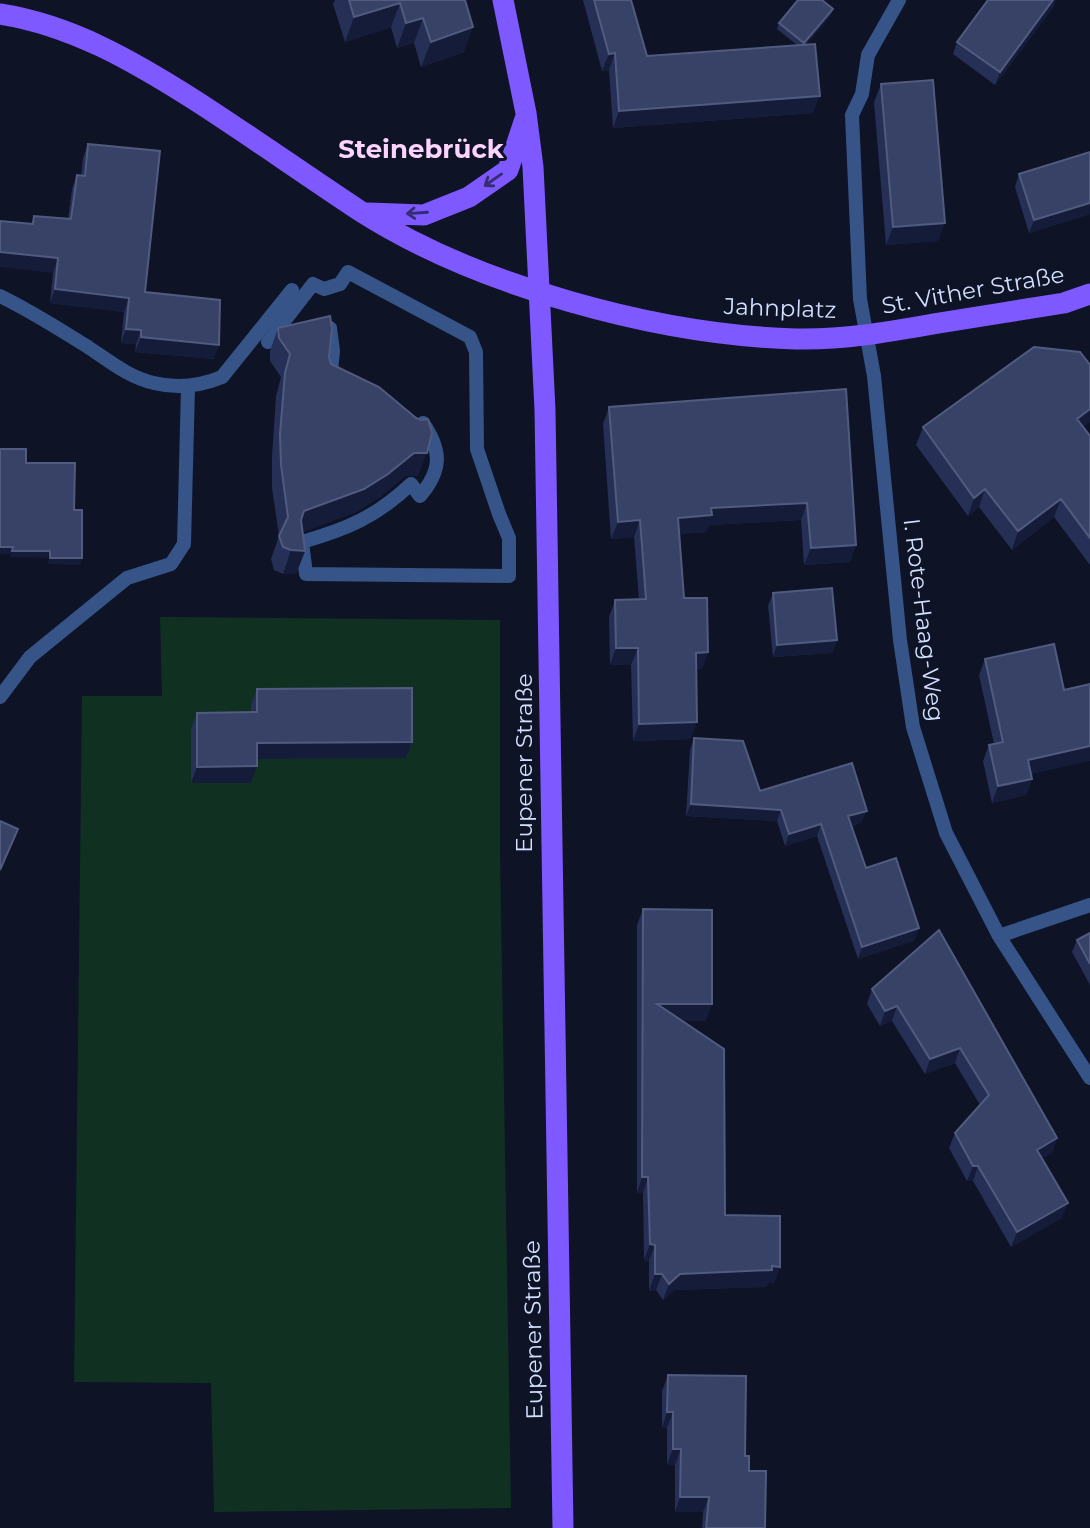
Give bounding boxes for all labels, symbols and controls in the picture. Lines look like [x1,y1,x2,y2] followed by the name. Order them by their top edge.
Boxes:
[338,133,505,165] district label: Steinebrück
[484,173,503,187] one-way arrow
[406,207,429,220] one-way arrow
[880,260,1066,320] street label: St. Vither Straße
[722,292,837,324] street label: Jahnplatz
[898,517,950,723] street label: I. Rote-Haag-Weg
[510,673,538,853] street label: Eupener Straße
[517,1240,549,1420] street label: Eupener Straße

